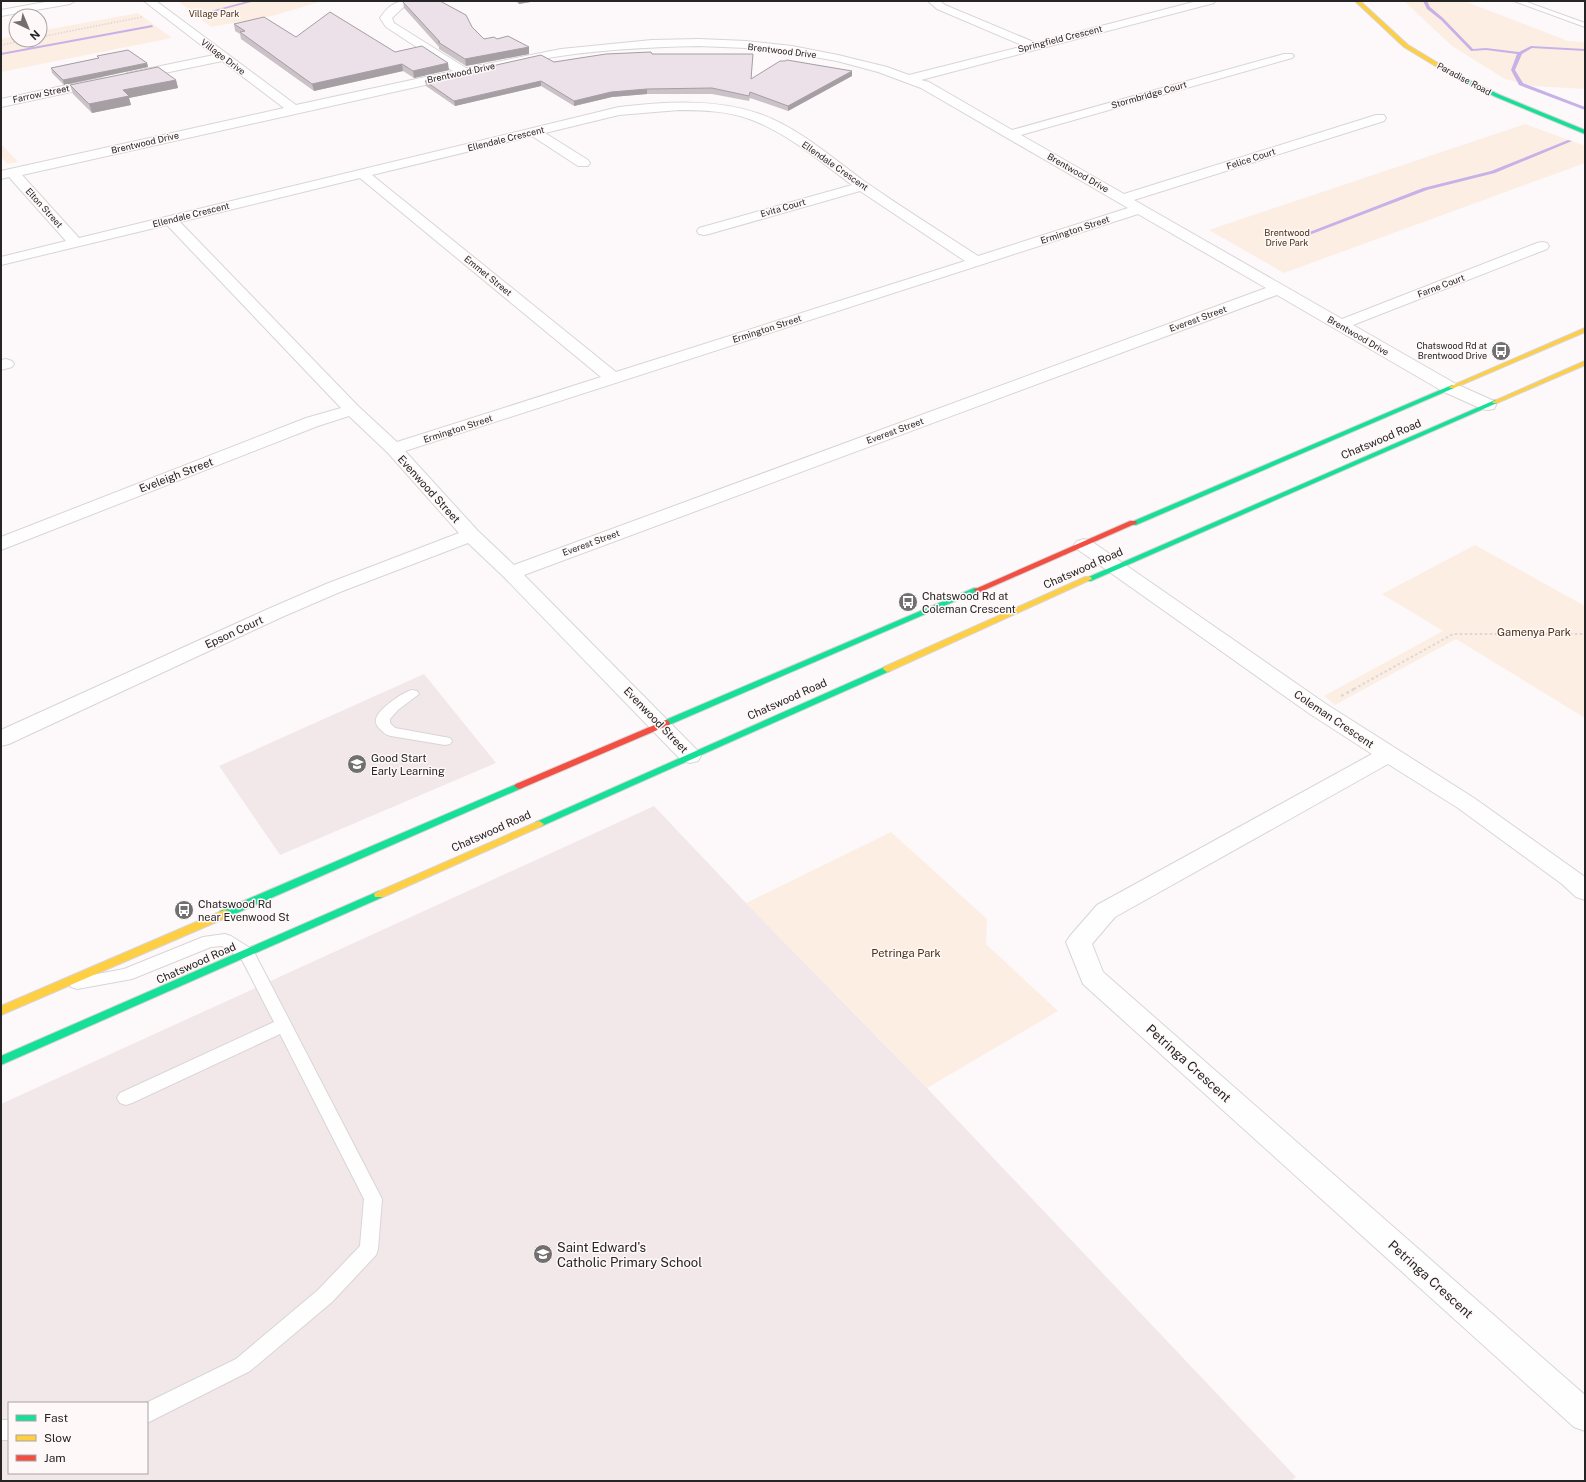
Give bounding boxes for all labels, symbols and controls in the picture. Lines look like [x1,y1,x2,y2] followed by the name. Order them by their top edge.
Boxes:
[8,8,48,48] north arrow
[189,8,239,19] park label: Village Park
[1016,23,1104,54] street label: Springfield Crescent
[28,28,42,42] text: N
[199,36,248,77] street label: Village Drive
[747,41,817,60] street label: Brentwood Drive
[426,60,496,85] street label: Brentwood Drive
[1435,60,1493,97] street label: Paradise Road
[1110,78,1188,111] street label: Stormbridge Court
[12,82,71,105] street label: Farrow Street
[466,124,546,153] street label: Ellendale Crescent
[110,129,180,156] street label: Brentwood Drive
[800,139,871,193] street label: Ellendale Crescent
[1225,145,1277,172] street label: Felice Court
[1046,150,1111,195] street label: Brentwood Drive
[24,185,66,230] street label: Elton Street
[759,196,807,219] street label: Evita Court
[151,200,231,229] street label: Ellendale Crescent
[1039,213,1111,246] street label: Ermington Street
[1264,227,1310,248] park label: Brentwood Drive Park
[462,253,515,298] street label: Emmet Street
[1416,271,1466,300] street label: Farne Court
[1168,303,1228,334] street label: Everest Street
[731,312,803,345] street label: Ermington Street
[1326,313,1391,358] street label: Brentwood Drive
[1416,340,1487,361] place label: Chatswood Rd at Brentwood Drive
[1490,340,1512,362] bus stop icon: Chatswood Rd at Brentwood Drive
[422,412,494,445] street label: Ermington Street
[865,415,925,446] street label: Everest Street
[1339,417,1423,461] street label: Chatswood Road
[396,453,462,525] street label: Evenwood Street
[137,455,215,495] street label: Eveleigh Street
[561,527,621,558] street label: Everest Street
[1041,545,1125,591] street label: Chatswood Road
[922,590,1016,615] place label: Chatswood Rd at Coleman Crescent
[897,591,919,613] bus stop icon: Chatswood Rd at Coleman Crescent
[203,613,265,651] street label: Epson Court
[1497,626,1571,638] park label: Gamenya Park
[745,676,829,722] street label: Chatswood Road
[622,685,690,755] street label: Evenwood Street
[1292,688,1376,750] street label: Coleman Crescent
[371,752,445,777] place label: Good Start Early Learning
[346,753,368,775] school or university icon: Good Start Early Learning
[449,808,533,854] street label: Chatswood Road
[198,898,290,923] place label: Chatswood Rd near Evenwood St
[173,899,195,921] bus stop icon: Chatswood Rd near Evenwood St
[154,940,238,986] street label: Chatswood Road
[871,947,941,959] park label: Petringa Park
[1143,1021,1234,1105] street label: Petringa Crescent
[1385,1237,1476,1321] street label: Petringa Crescent
[557,1240,702,1270] place label: Saint Edward's Catholic Primary School
[532,1243,554,1265] school or university icon: Saint Edward's Catholic Primary School
[8,1402,148,1474] legend
[44,1411,69,1425] text: Fast
[44,1431,72,1445] text: Slow
[44,1451,66,1465] text: Jam

